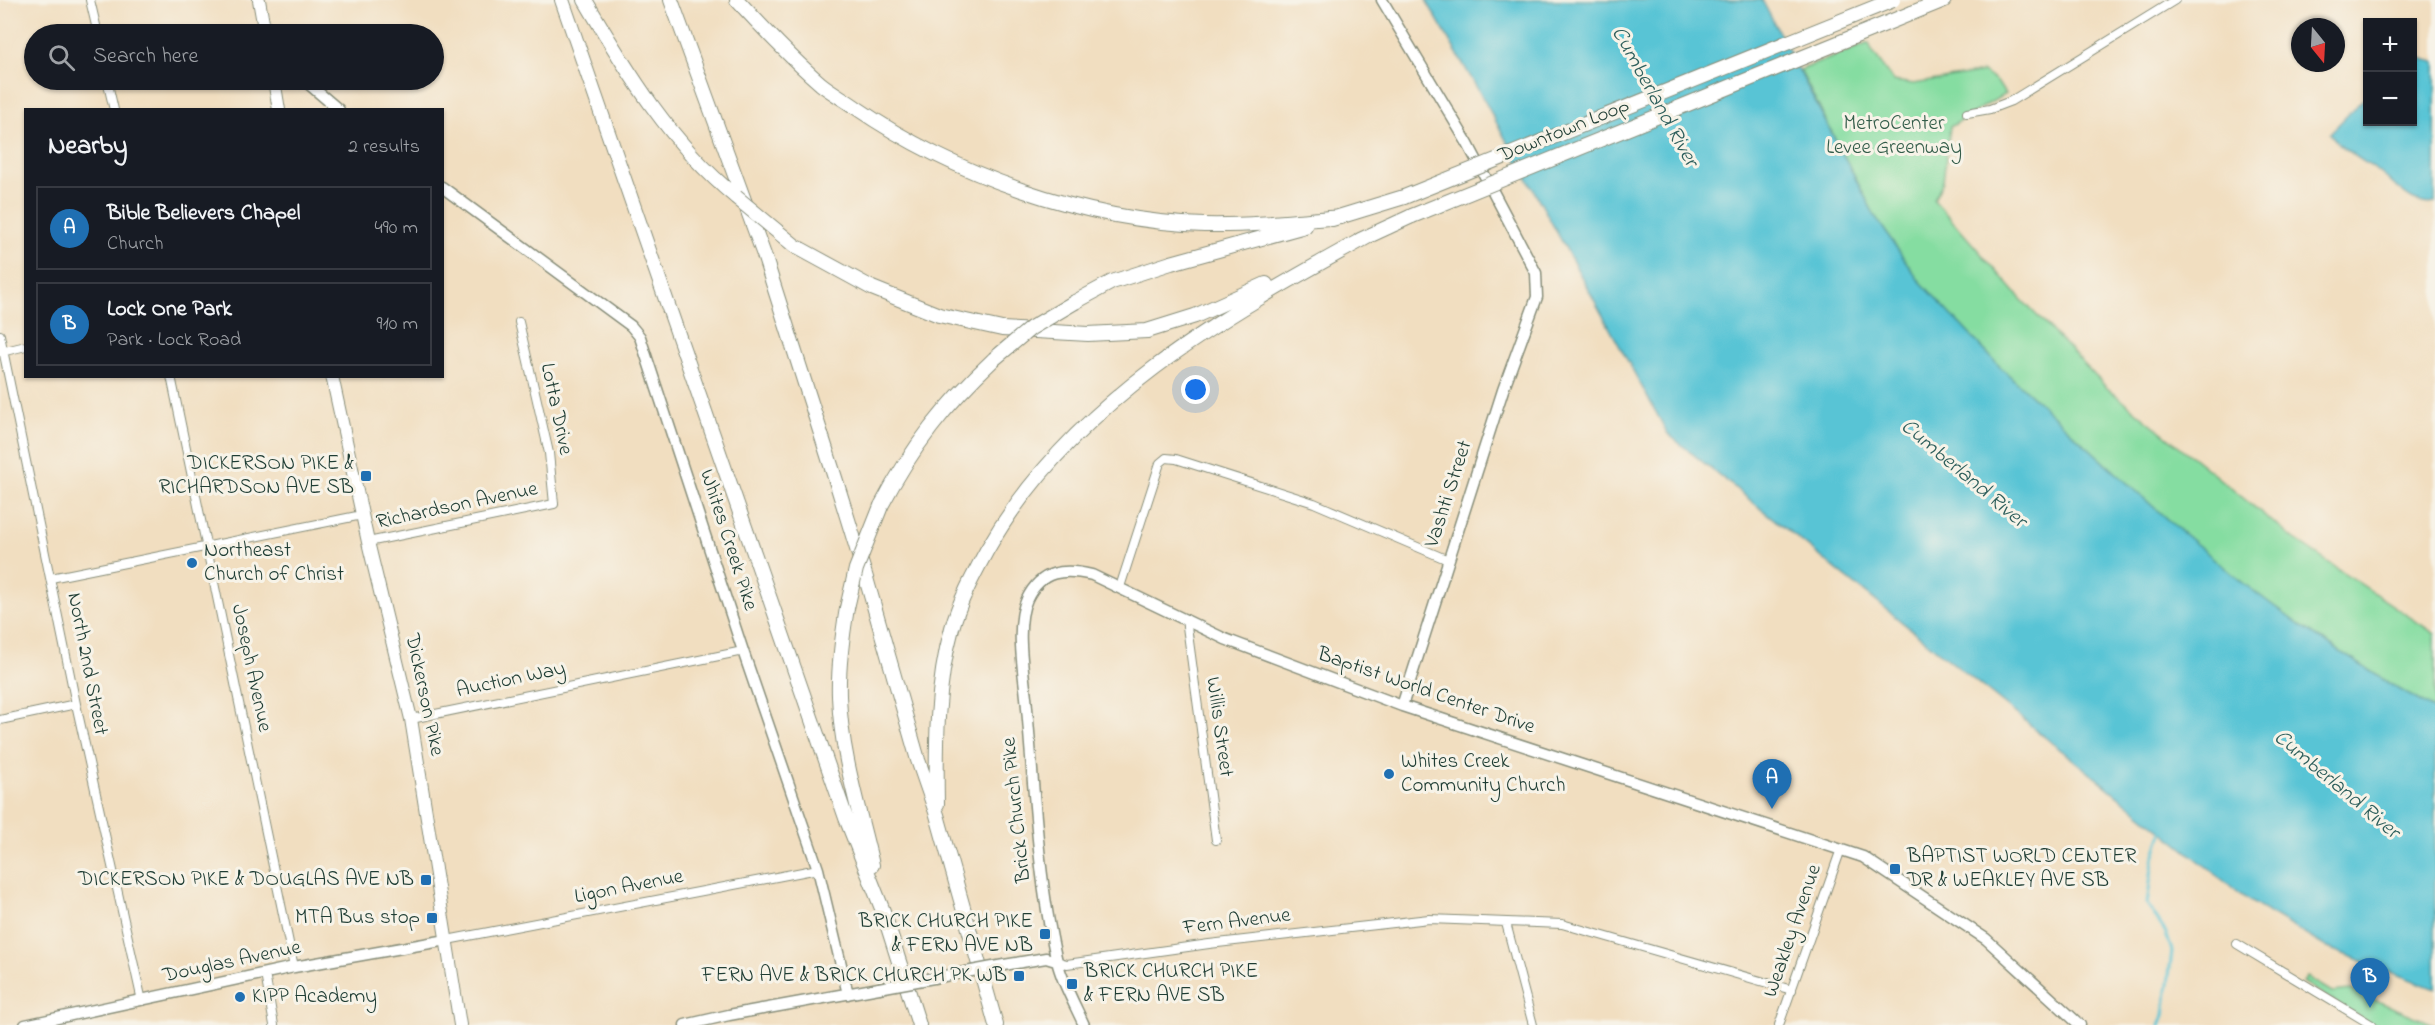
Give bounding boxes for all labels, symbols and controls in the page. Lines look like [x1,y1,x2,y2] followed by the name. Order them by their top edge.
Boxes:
[2291,18,2345,72] north arrow
[2363,18,2417,126] map controls
[2363,18,2417,72] button: +
[1602,21,1707,176] water label: Cumberland River
[24,24,444,90] search box
[45,41,78,74] icon: search
[93,41,198,73] text: Search here
[2363,72,2417,126] button: −
[1493,91,1634,171] street label: Downtown Loop
[1826,109,1962,165] park label: MetroCenter Levee Greenway
[48,128,127,166] text: Nearby
[348,133,420,162] text: 2 results
[107,198,300,230] text: Bible Believers Chapel
[63,214,76,243] text: A
[375,214,418,243] text: 490 m
[107,230,163,259] text: Church
[107,294,232,326] text: Lock One Park
[63,310,76,339] text: B
[376,310,418,339] text: 910 m
[107,326,241,355] text: Park · Lock Road
[532,360,580,458] street label: Lotta Drive
[1181,375,1210,404] your location
[1893,412,2036,539] water label: Cumberland River
[1417,437,1480,552] street label: Vashti Street
[159,449,354,503] place label: DICKERSON PIKE & RICHARDSON AVE SB
[691,465,765,615] street label: Whites Creek Pike
[359,469,373,483] marker: DICKERSON PIKE & RICHARDSON AVE SB
[373,474,541,538] street label: Richardson Avenue
[204,536,344,590] place label: Northeast Church of Christ
[185,556,199,570] marker: Northeast Church of Christ
[58,590,116,738] street label: North 2nd Street
[223,601,279,735] street label: Joseph Avenue
[396,630,452,759] street label: Dickerson Pike
[1312,639,1539,743] street label: Baptist World Center Drive
[454,654,569,708] street label: Auction Way
[1197,675,1241,779] street label: Willis Street
[2266,723,2409,850] water label: Cumberland River
[994,735,1040,885] street label: Brick Church Pike
[1401,747,1565,803] place label: Whites Creek Community Church
[1752,760,1792,809] pin: A
[1382,767,1396,781] marker: Whites Creek Community Church
[1906,842,2137,896] place label: BAPTIST WORLD CENTER DR & WEAKLEY AVE SB
[1756,860,1832,1002] street label: Weakley Avenue
[572,862,687,914] street label: Ligon Avenue
[1888,862,1902,876] marker: BAPTIST WORLD CENTER DR & WEAKLEY AVE SB
[77,865,414,895] place label: DICKERSON PIKE & DOUGLAS AVE NB
[419,873,433,887] marker: DICKERSON PIKE & DOUGLAS AVE NB
[1181,900,1293,944] street label: Fern Avenue
[295,903,420,933] place label: MTA Bus stop
[858,907,1033,961] place label: BRICK CHURCH PIKE & FERN AVE NB
[425,911,439,925] marker: MTA Bus stop
[1038,927,1052,941] marker: BRICK CHURCH PIKE & FERN AVE NB
[159,933,305,993] street label: Douglas Avenue
[1083,957,1258,1011] place label: BRICK CHURCH PIKE & FERN AVE SB
[2350,958,2390,1008] pin: B
[701,961,1007,991] place label: FERN AVE & BRICK CHURCH PK WB
[1012,969,1026,983] marker: FERN AVE & BRICK CHURCH PK WB
[1065,977,1079,991] marker: BRICK CHURCH PIKE & FERN AVE SB
[252,982,377,1014] place label: KIPP Academy
[233,990,247,1004] marker: KIPP Academy

